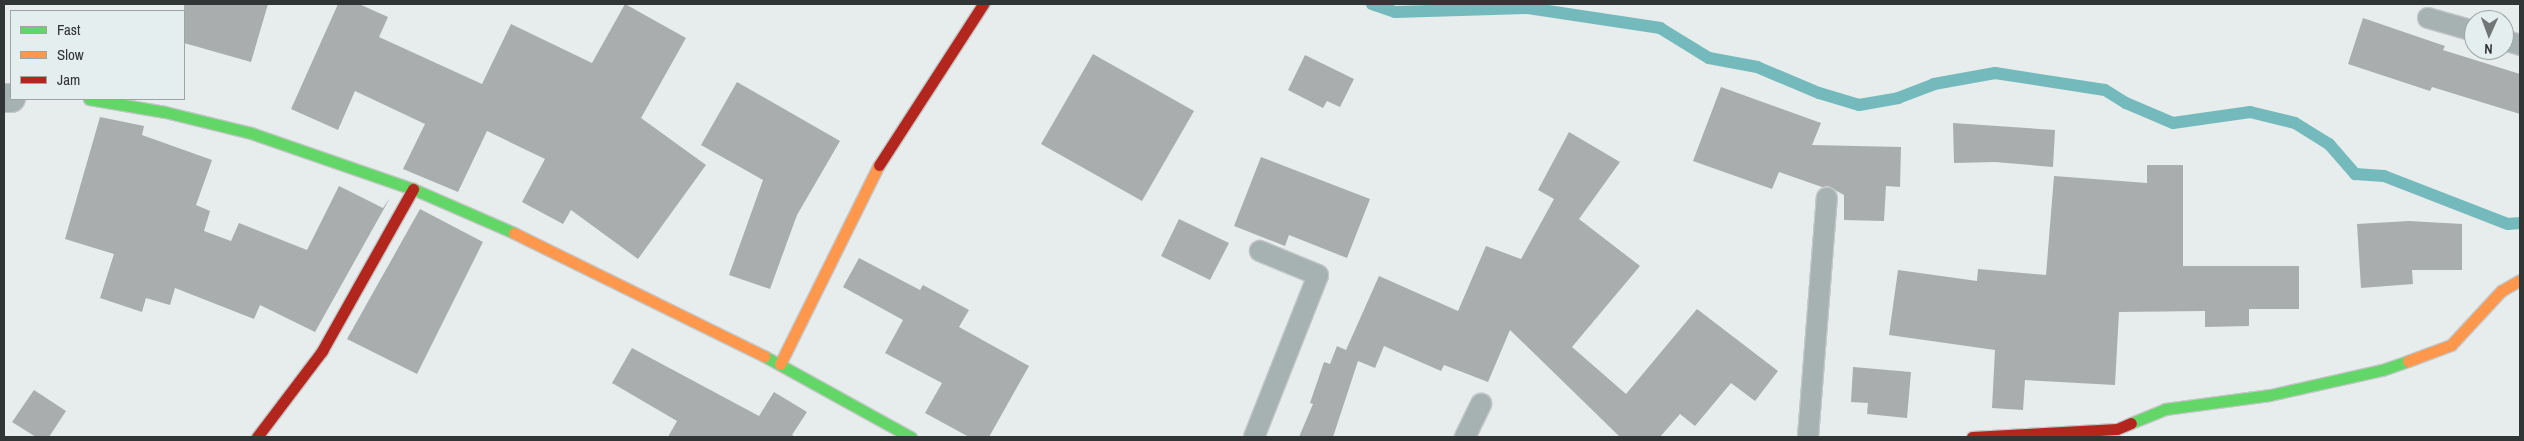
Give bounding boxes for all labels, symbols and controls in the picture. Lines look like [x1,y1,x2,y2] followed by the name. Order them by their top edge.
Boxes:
[10,10,185,100] legend
[2464,10,2514,60] north arrow
[57,19,80,40] text: Fast
[2484,40,2493,58] text: N
[57,44,84,65] text: Slow
[57,69,80,90] text: Jam

